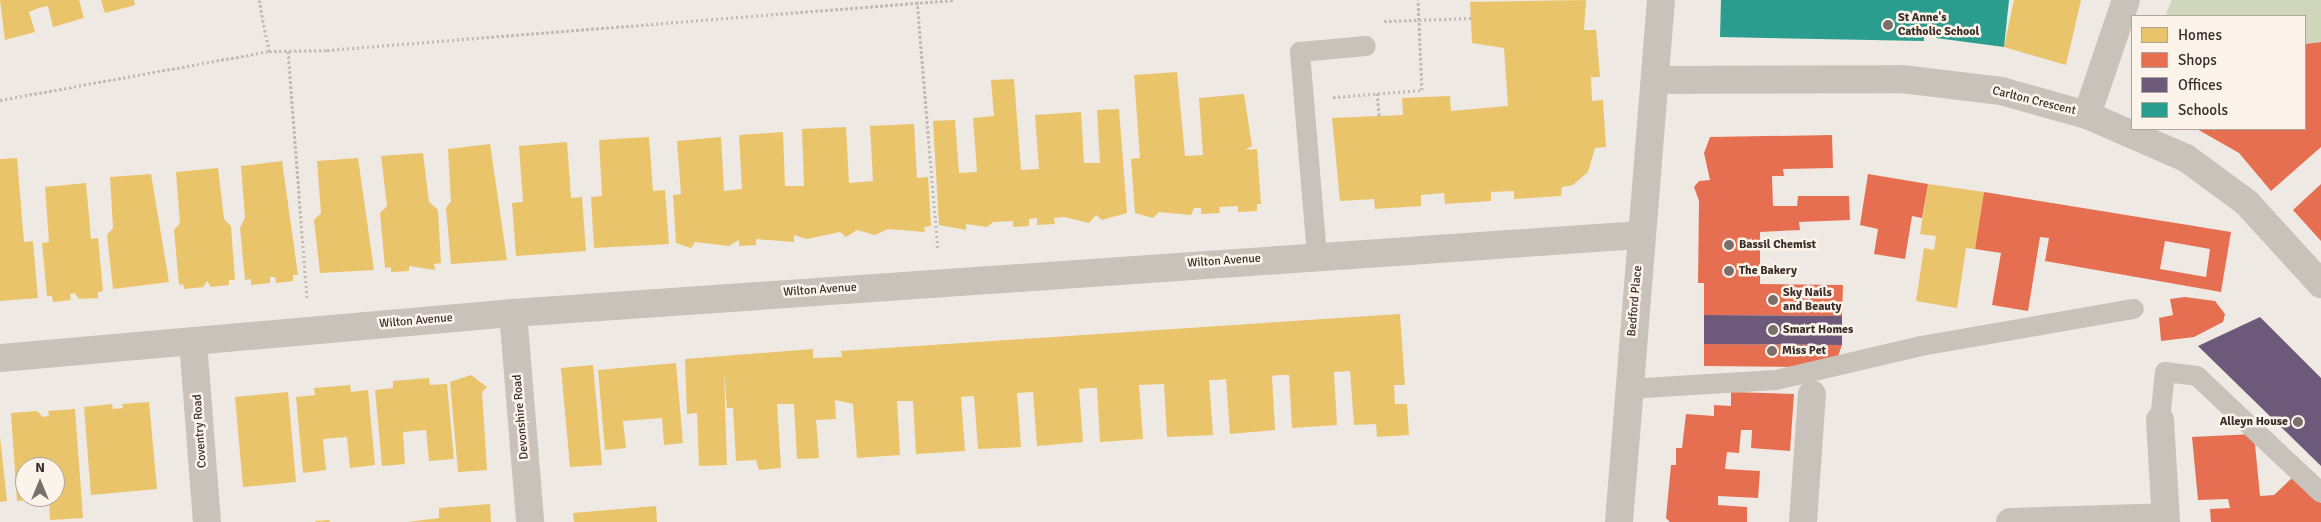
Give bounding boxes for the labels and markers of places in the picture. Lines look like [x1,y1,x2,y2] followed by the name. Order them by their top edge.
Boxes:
[1898,11,1979,39] place label: St Anne's Catholic School
[1882,19,1894,31] marker: St Anne's Catholic School
[1739,238,1816,252] place label: Bassil Chemist
[1723,239,1735,251] marker: Bassil Chemist
[1739,264,1797,278] place label: The Bakery
[1723,265,1735,277] marker: The Bakery
[1783,286,1841,314] place label: Sky Nails and Beauty
[1767,294,1779,306] marker: Sky Nails and Beauty
[1783,323,1853,337] place label: Smart Homes
[1767,324,1779,336] marker: Smart Homes
[1782,344,1826,358] place label: Miss Pet
[1766,345,1778,357] marker: Miss Pet
[2220,415,2288,429] place label: Alleyn House
[2292,416,2304,428] marker: Alleyn House

